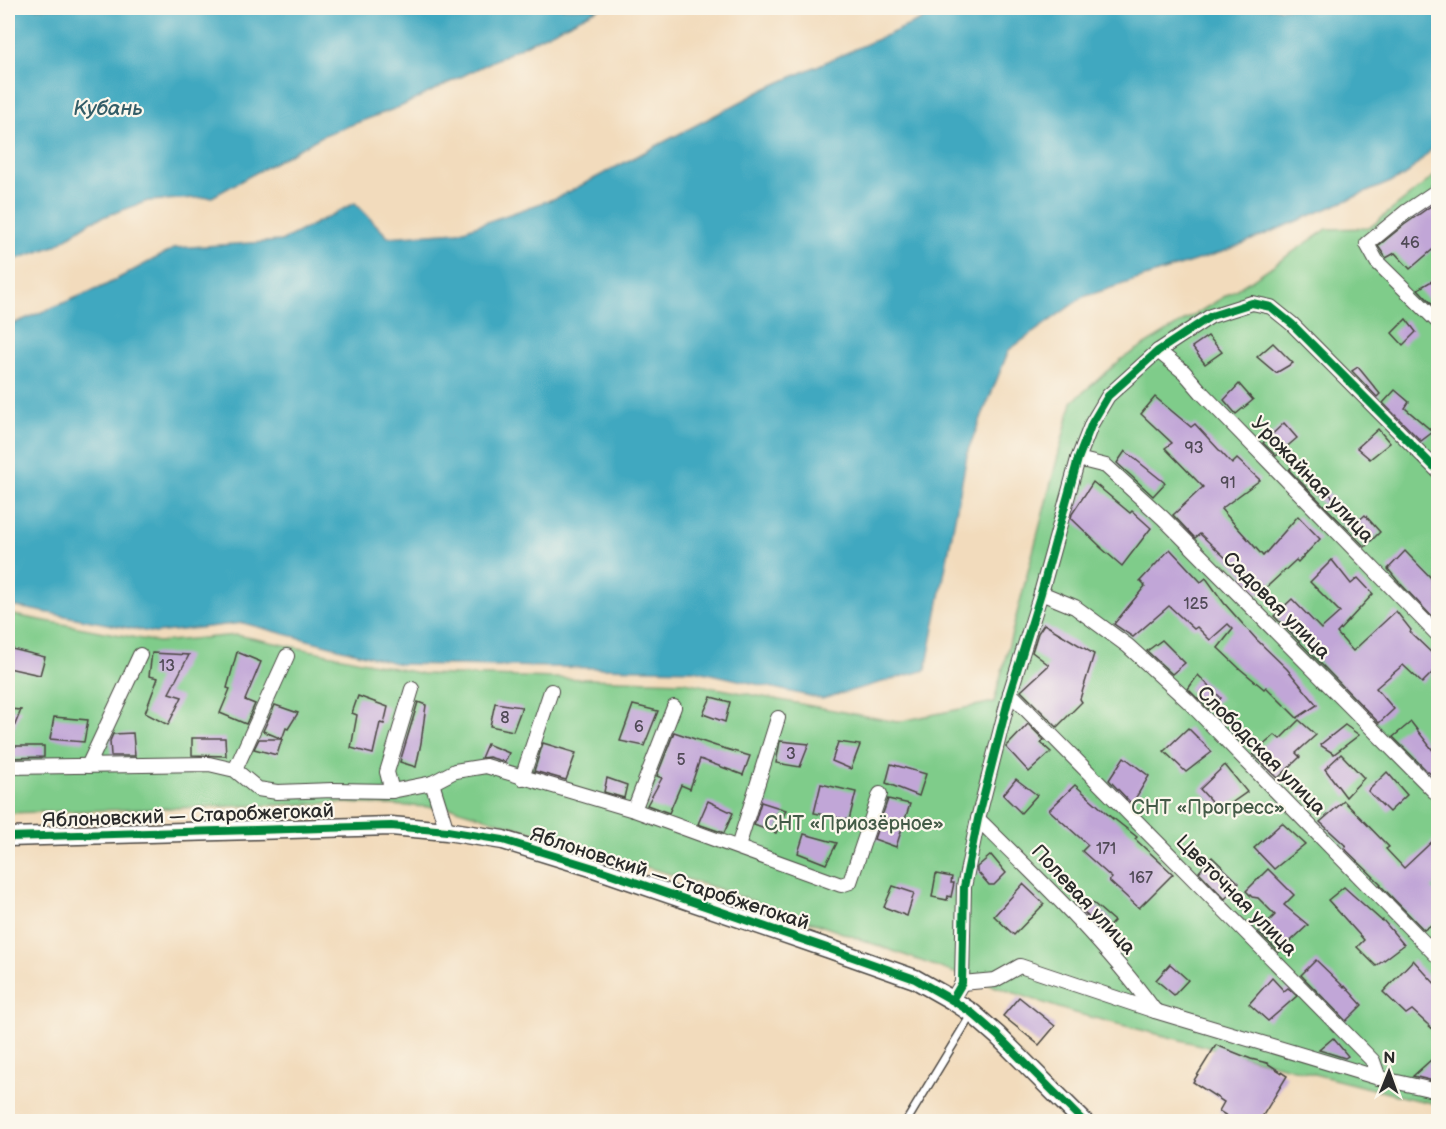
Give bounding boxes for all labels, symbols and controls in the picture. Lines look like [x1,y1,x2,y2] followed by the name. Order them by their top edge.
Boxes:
[73,96,143,121] water label: Кубань
[1400,234,1420,253] house number: 46
[1246,412,1379,548] street label: Урожайная улица
[1184,439,1204,458] house number: 93
[1220,474,1236,493] house number: 91
[1218,547,1335,665] street label: Садовая улица
[1184,595,1208,614] house number: 125
[159,657,175,676] house number: 13
[1192,681,1331,820] street label: Слободская улица
[500,709,510,728] house number: 8
[634,718,644,737] house number: 6
[786,745,796,764] house number: 3
[676,751,686,770] house number: 5
[1131,796,1285,820] park label: СНТ «Прогресс»
[42,799,334,833] street label: Яблоновский — Старобжегокай
[764,812,944,836] park label: СНТ «Приозёрное»
[527,822,812,935] street label: Яблоновский — Старобжегокай
[1171,830,1302,961] street label: Цветочная улица
[1026,840,1141,960] street label: Полевая улица
[1096,840,1116,859] house number: 171
[1129,869,1153,888] house number: 167
[1359,1042,1419,1102] north arrow
[1383,1049,1395,1068] text: N

